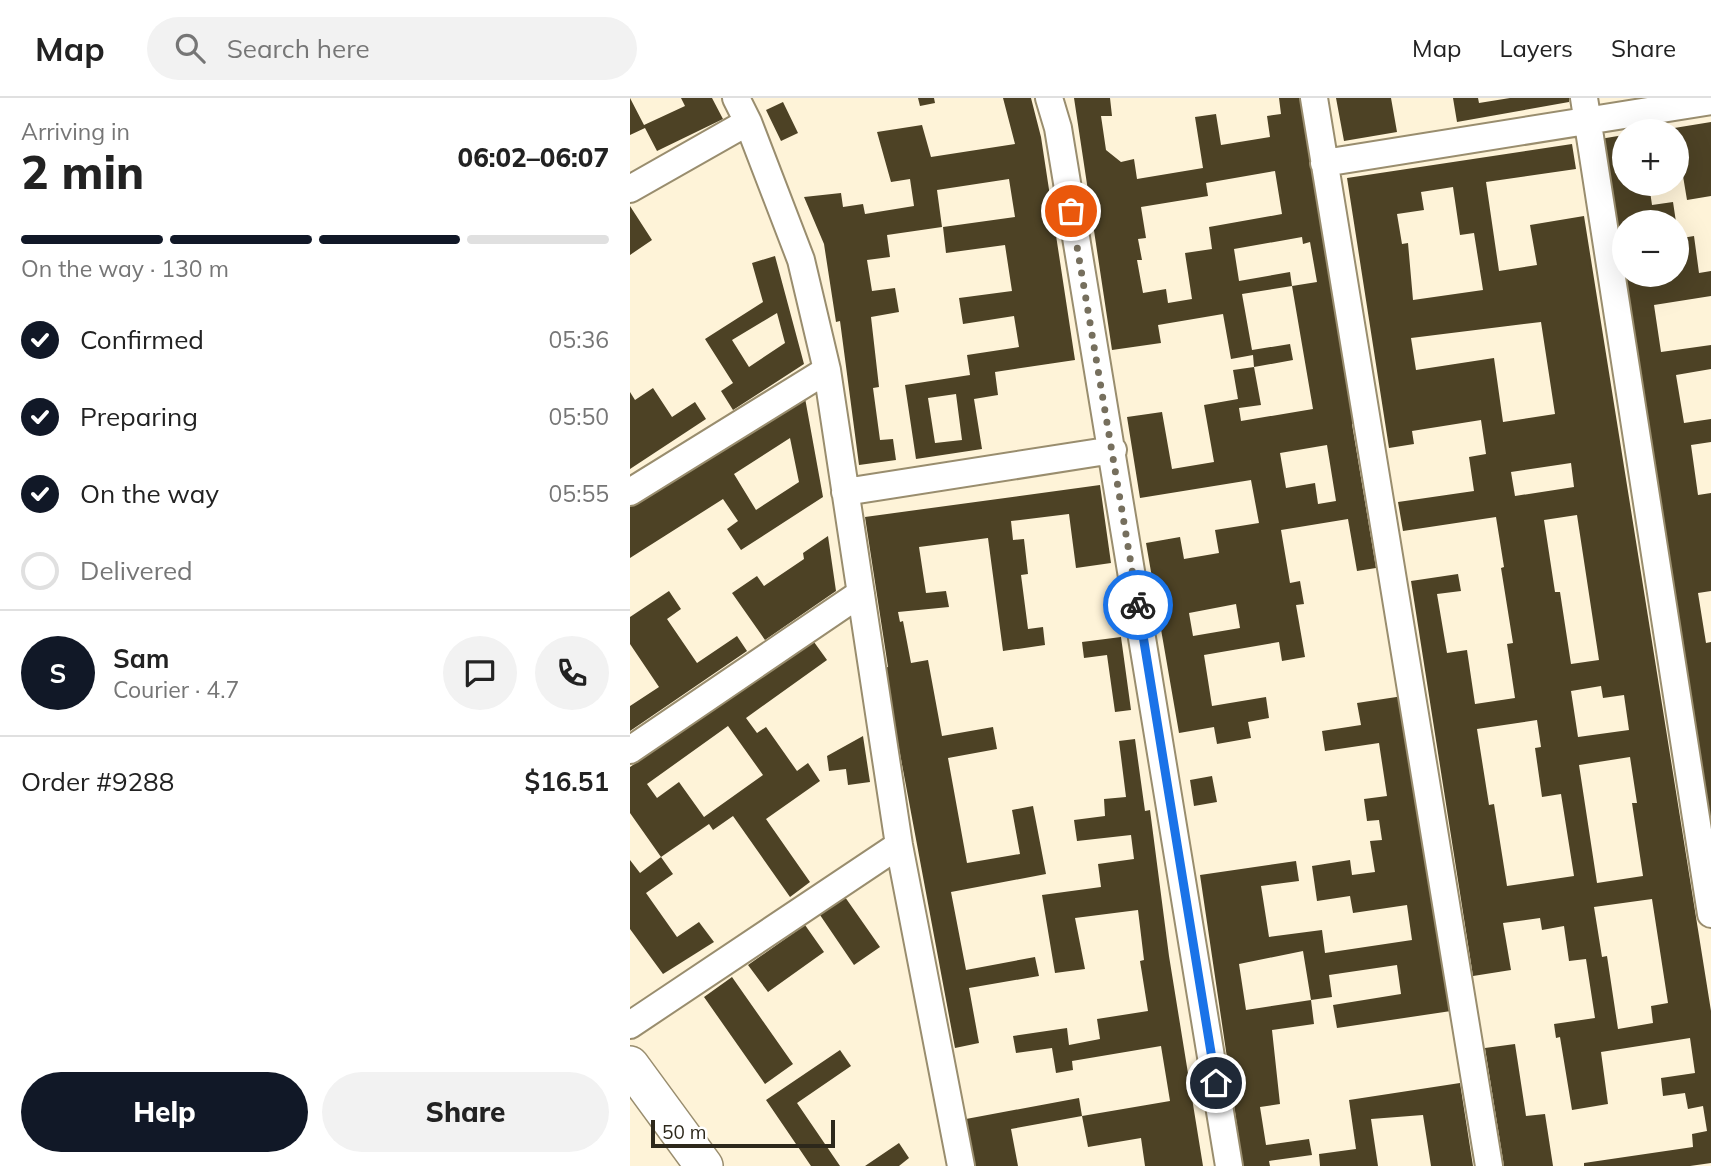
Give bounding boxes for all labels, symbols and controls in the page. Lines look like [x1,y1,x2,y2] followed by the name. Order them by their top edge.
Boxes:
[147,17,637,80] search box
[35,28,105,69] text: Map
[171,29,209,67] icon: search
[227,32,370,65] text: Search here
[1412,33,1461,63] text: Map
[1499,33,1573,63] text: Layers
[1611,33,1676,63] text: Share
[21,117,130,146] text: Arriving in
[1612,119,1689,287] map controls
[1612,119,1689,196] button: +
[458,141,609,174] text: 06:02–06:07
[21,143,144,201] text: 2 min
[1041,181,1101,241] pin
[1052,192,1090,230] icon: bag
[1612,210,1689,287] button: −
[21,254,229,283] text: On the way · 130 m
[21,321,59,359] icon: check
[80,323,204,356] text: Confirmed
[549,325,609,354] text: 05:36
[21,398,59,436] icon: check
[80,400,198,433] text: Preparing
[549,402,609,431] text: 05:50
[21,475,59,513] icon: check
[80,477,219,510] text: On the way
[549,479,609,508] text: 05:55
[80,554,193,587] text: Delivered
[1103,570,1173,640] courier
[1119,586,1157,624] icon: bike
[443,636,517,710] button: chat
[535,636,609,710] button: phone
[113,642,169,675] text: Sam
[50,657,66,690] text: S
[113,675,239,704] text: Courier · 4.7
[21,765,174,798] text: Order #9288
[525,765,609,798] text: $16.51
[1186,1053,1246,1113] pin
[1197,1064,1235,1102] icon: home
[21,1072,308,1152] button: Help
[322,1072,609,1152] button: Share
[651,1117,835,1149] scale bar
[662,1120,706,1144] text: 50 m

